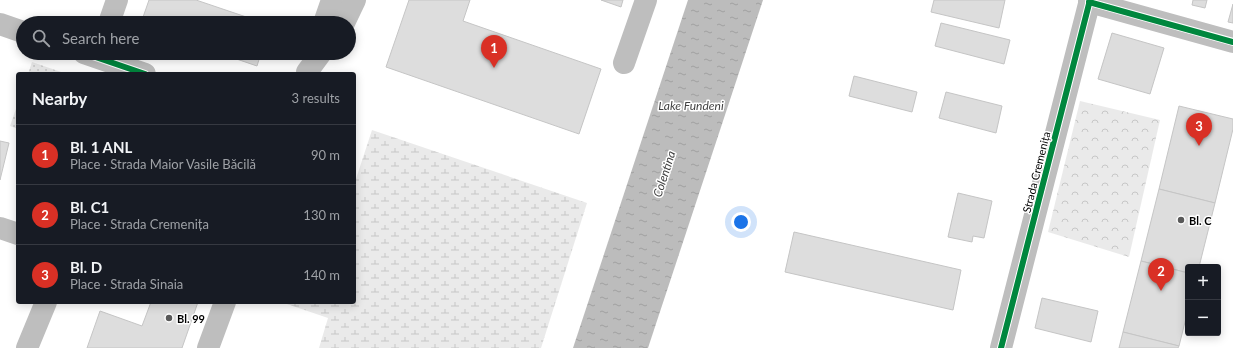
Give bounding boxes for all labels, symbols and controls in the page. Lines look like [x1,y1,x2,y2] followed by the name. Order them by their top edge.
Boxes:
[16,16,356,60] search box
[30,27,52,49] icon: search
[62,29,139,47] text: Search here
[481,35,507,68] pin: 1
[32,88,87,109] text: Nearby
[292,90,340,106] text: 3 results
[658,98,724,113] water label: Lake Fundeni
[1186,113,1212,146] pin: 3
[1020,130,1052,214] street label: Strada Cremenița
[70,138,132,156] text: Bl. 1 ANL
[41,147,49,163] text: 1
[311,147,340,163] text: 90 m
[650,149,678,199] water label: Colentina
[70,156,256,172] text: Place · Strada Maior Vasile Băcilă
[70,198,109,216] text: Bl. C1
[41,207,49,223] text: 2
[303,207,340,223] text: 130 m
[731,212,751,232] your location
[1189,214,1212,227] place label: Bl. C
[1176,215,1186,225] marker: Bl. C
[70,216,209,232] text: Place · Strada Cremenița
[70,258,102,276] text: Bl. D
[1148,258,1174,291] pin: 2
[1185,264,1221,336] map controls
[1185,264,1221,300] button: +
[41,267,49,283] text: 3
[303,267,340,283] text: 140 m
[70,276,183,292] text: Place · Strada Sinaia
[1185,300,1221,336] button: −
[177,312,205,325] place label: Bl. 99
[164,313,174,323] marker: Bl. 99

